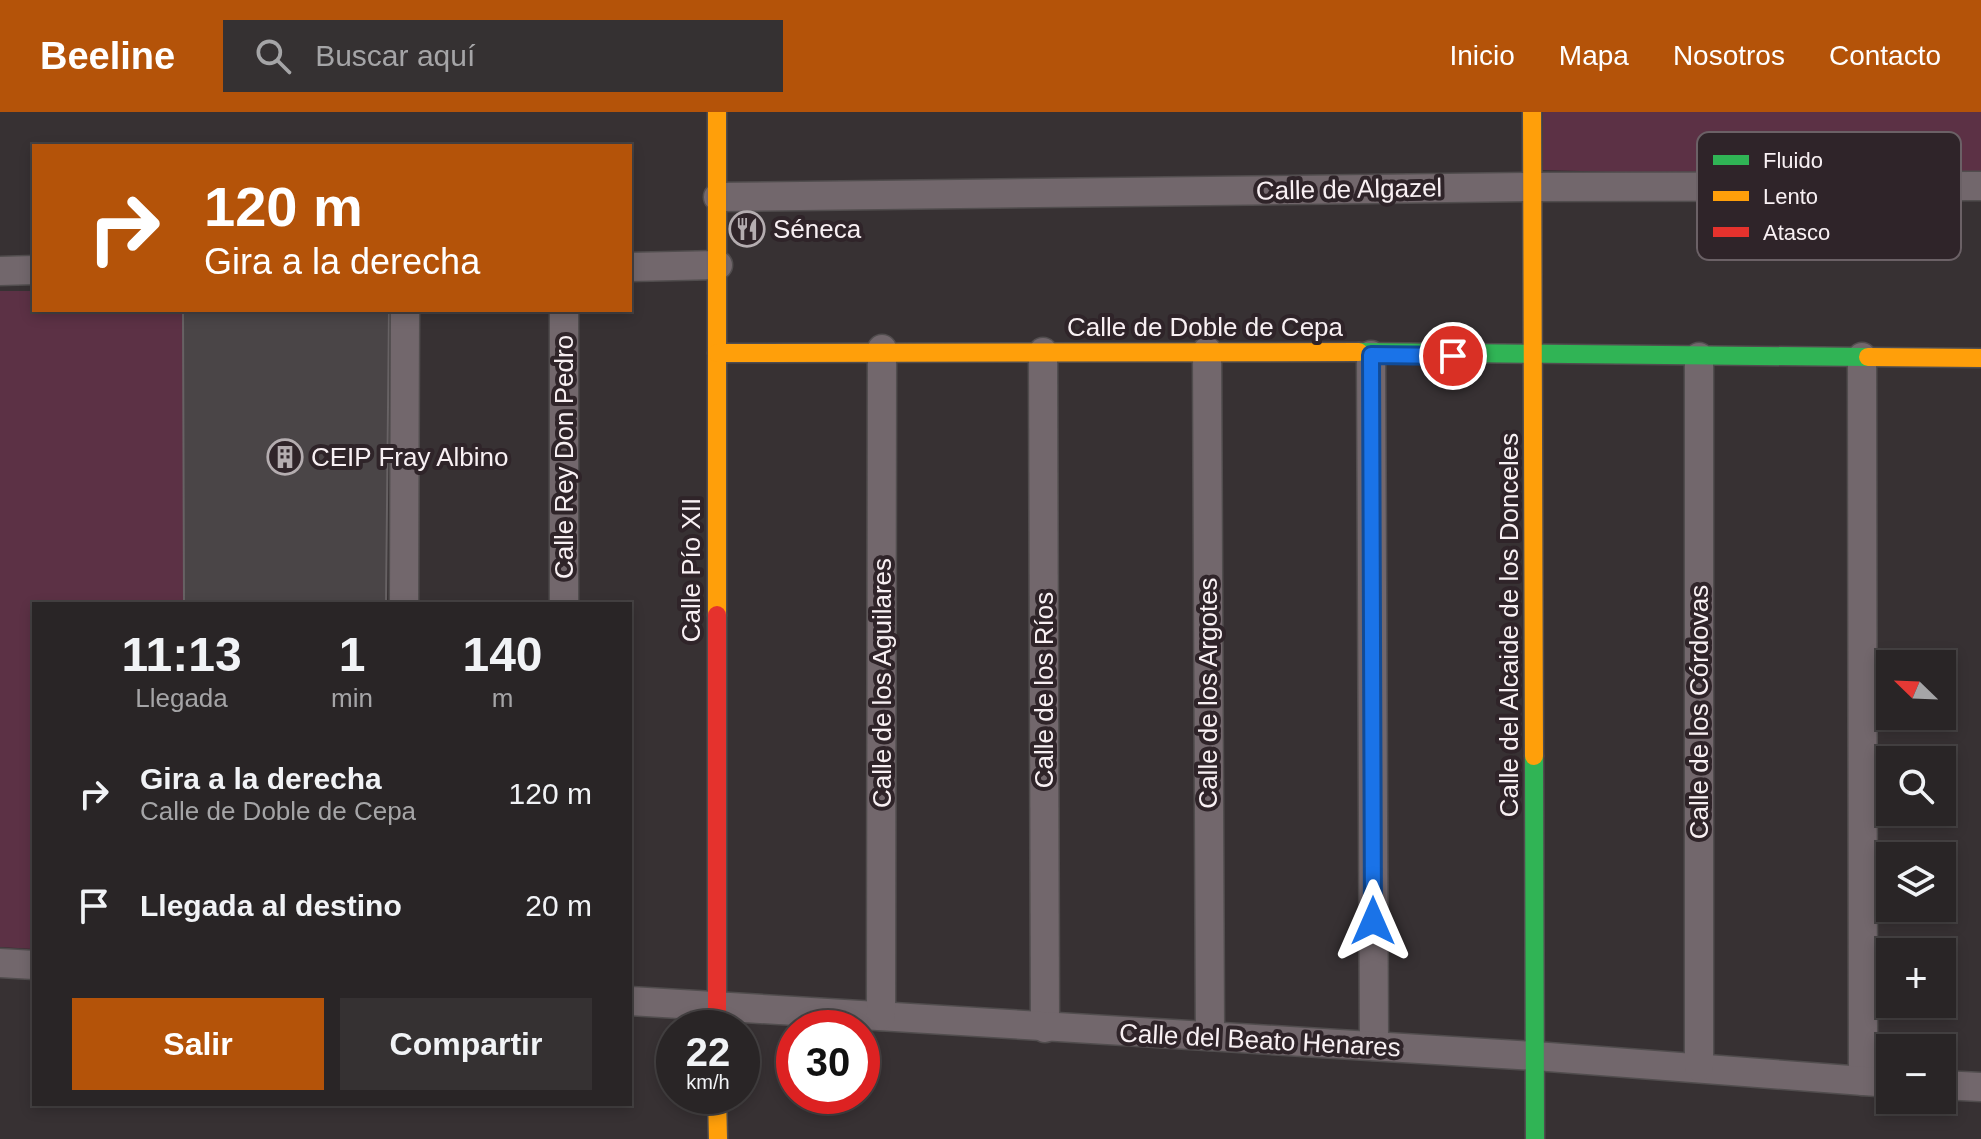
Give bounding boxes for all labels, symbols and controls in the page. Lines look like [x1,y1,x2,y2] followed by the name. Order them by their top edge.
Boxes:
[223,20,783,92] search box
[251,34,295,78] icon: search
[40,35,175,77] text: Beeline
[315,39,475,72] text: Buscar aquí
[1449,40,1515,71] text: Inicio
[1559,40,1629,71] text: Mapa
[1673,40,1785,71] text: Nosotros
[1829,40,1941,71] text: Contacto
[1697,132,1961,260] legend
[1763,148,1823,173] text: Fluido
[1256,172,1442,206] street label: Calle de Algazel
[204,175,363,238] text: 120 m
[72,176,176,280] icon: right
[1763,184,1818,209] text: Lento
[728,210,766,248] restaurant icon: Séneca
[773,214,862,244] place label: Séneca
[1763,220,1830,245] text: Atasco
[204,241,480,282] text: Gira a la derecha
[1067,312,1344,342] street label: Calle de Doble de Cepa
[1419,322,1487,390] pin
[1431,334,1475,378] icon: arrive
[549,335,579,579] street label: Calle Rey Don Pedro
[1494,433,1524,817] street label: Calle del Alcaide de los Donceles
[266,438,304,476] building icon: CEIP Fray Albino
[311,442,509,472] place label: CEIP Fray Albino
[676,498,706,642] street label: Calle Pío XII
[867,558,897,808] street label: Calle de los Aguilares
[1193,577,1223,809] street label: Calle de los Argotes
[1684,585,1714,839] street label: Calle de los Córdovas
[1029,592,1059,788] street label: Calle de los Ríos
[121,628,242,681] text: 11:13
[339,628,365,681] text: 1
[462,628,543,681] text: 140
[1876,650,1956,730] north arrow
[1876,650,1956,1114] map controls
[135,683,228,713] text: Llegada
[331,683,373,713] text: min
[492,683,513,713] text: m
[1876,746,1956,826] button: search
[140,762,382,795] text: Gira a la derecha
[72,772,116,816] icon: right
[509,777,592,810] text: 120 m
[140,796,416,826] text: Calle de Doble de Cepa
[1876,842,1956,922] button: layers
[1331,879,1415,963] position arrow
[72,884,116,928] icon: arrive
[140,889,402,922] text: Llegada al destino
[525,889,592,922] text: 20 m
[1876,938,1956,1018] button: +
[72,998,324,1090] button: Salir
[340,998,592,1090] button: Compartir
[776,1010,880,1114] speed limit sign: 30
[1118,1018,1402,1062] street label: Calle del Beato Henares
[686,1030,730,1074] text: 22
[1876,1034,1956,1114] button: −
[686,1071,730,1093] text: km/h

